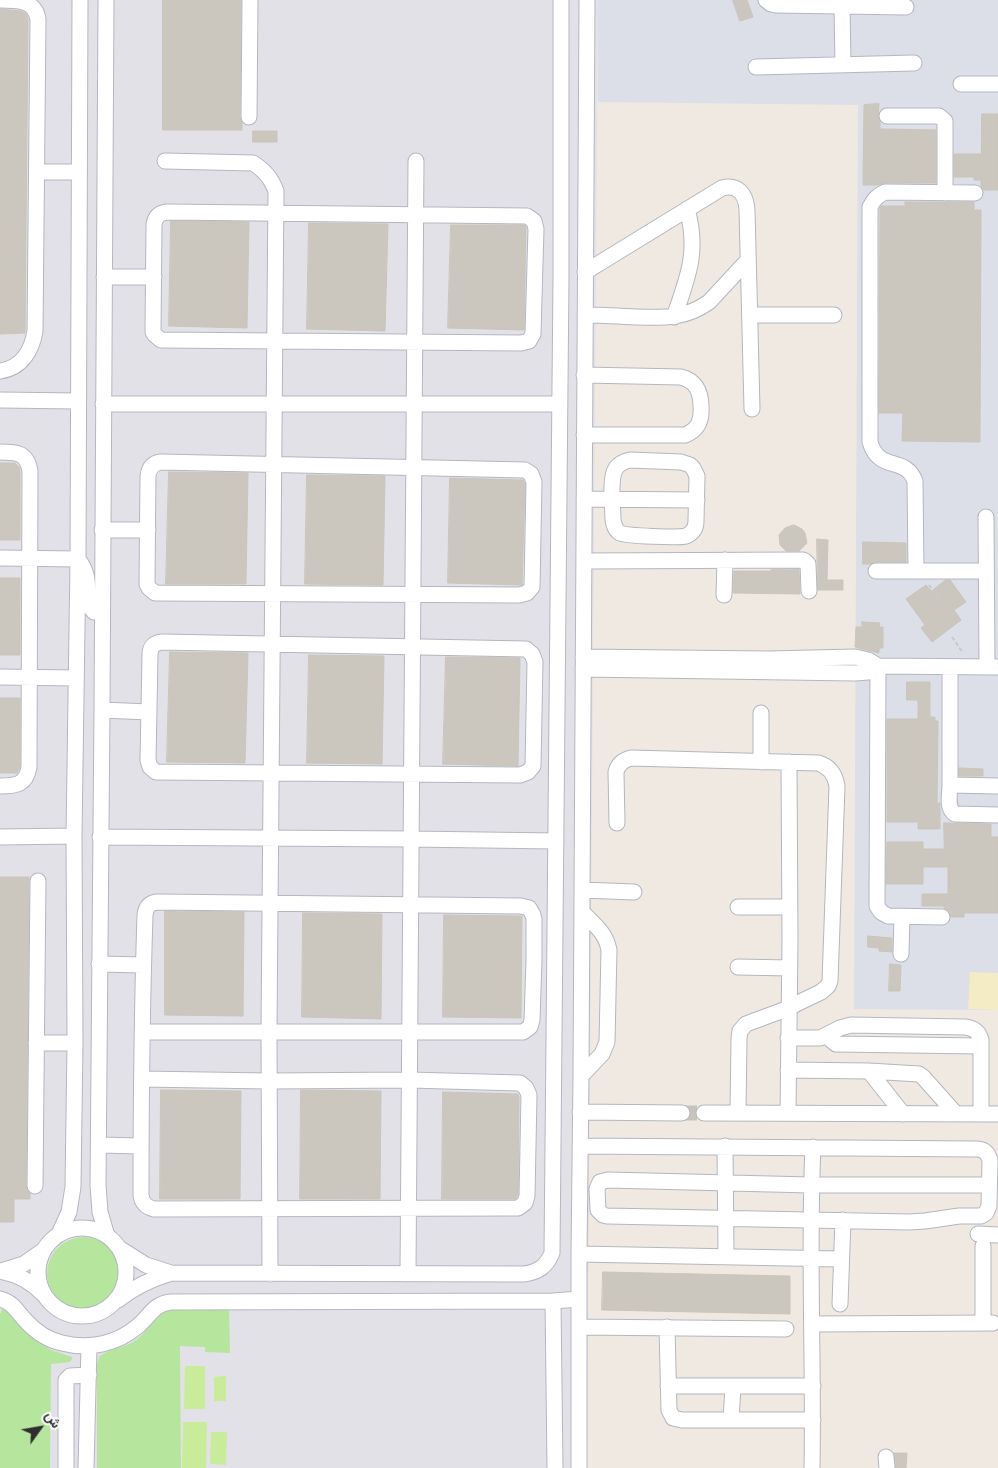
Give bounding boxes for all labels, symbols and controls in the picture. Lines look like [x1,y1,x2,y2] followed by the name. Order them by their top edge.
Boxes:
[15,1403,65,1453] north arrow
[41,1408,65,1431] text: ش

